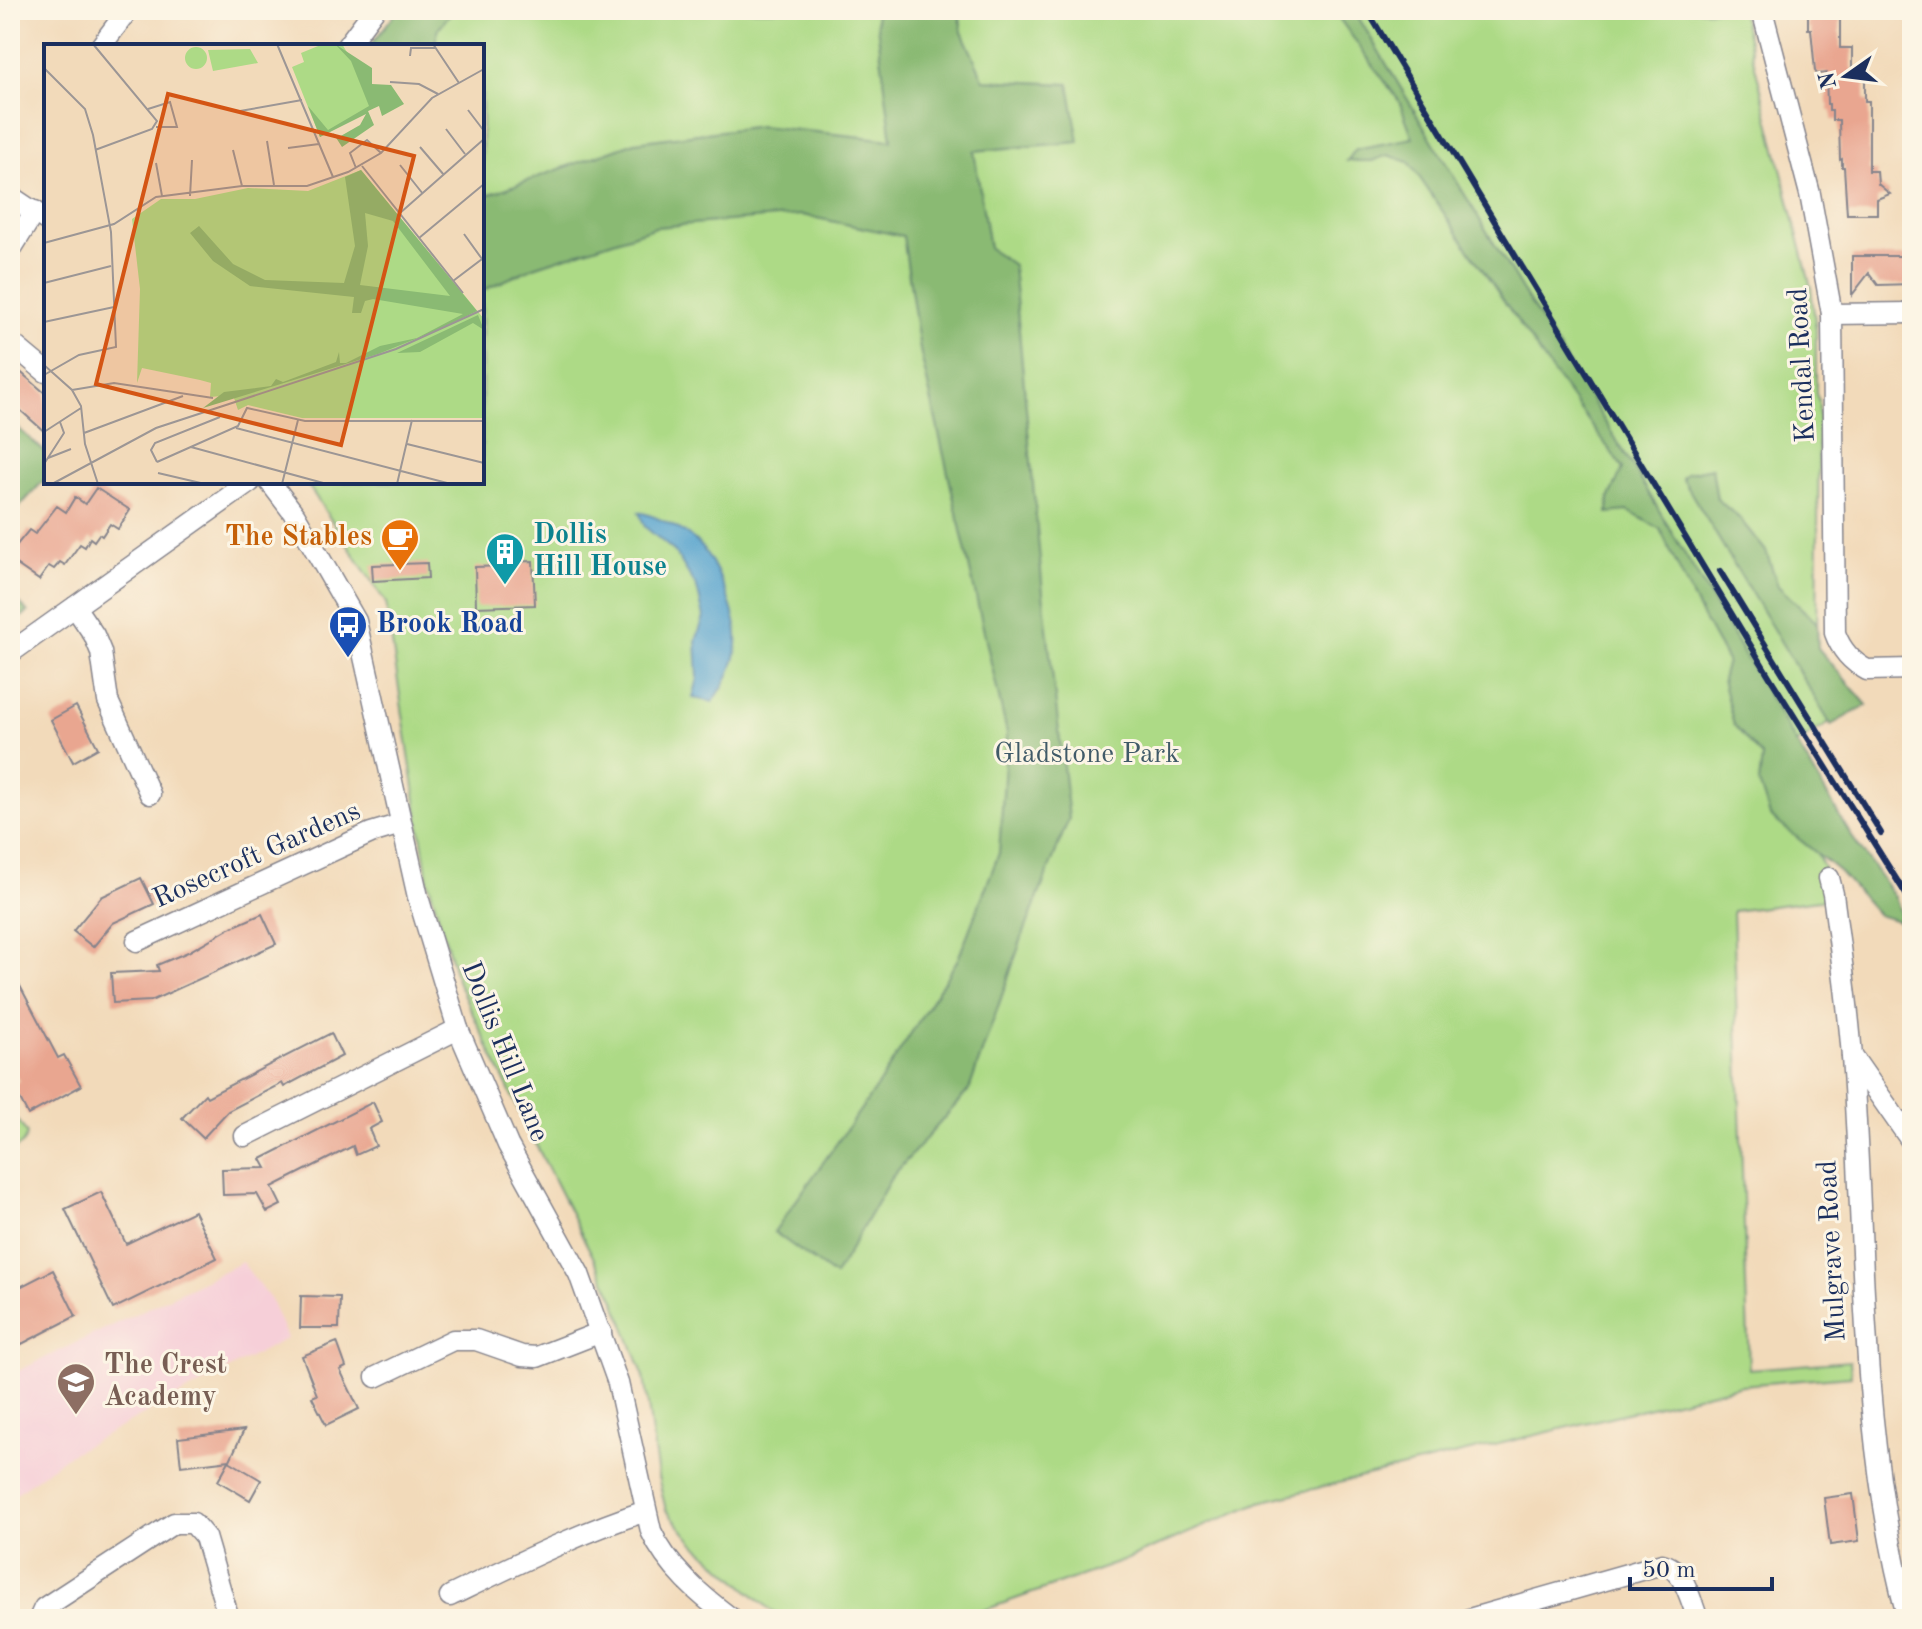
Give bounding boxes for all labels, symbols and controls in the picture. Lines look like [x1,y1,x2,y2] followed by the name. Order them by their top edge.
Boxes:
[1806,36,1886,116] north arrow
[44,44,484,484] inset map
[1816,69,1841,91] text: N
[1785,287,1821,443] street label: Kendal Road
[379,517,421,572] cafe icon: The Stables
[533,522,667,582] place label: Dollis Hill House
[225,524,372,552] place label: The Stables
[484,531,526,586] building icon: Dollis Hill House
[327,604,369,659] bus stop icon: Brook Road
[376,611,524,639] place label: Brook Road
[994,741,1180,769] park label: Gladstone Park
[149,798,365,914] street label: Rosecroft Gardens
[455,958,553,1146] street label: Dollis Hill Lane
[1814,1159,1852,1343] street label: Mulgrave Road
[104,1352,227,1412] place label: The Crest Academy
[55,1361,97,1416] school or university icon: The Crest Academy
[1630,1541,1772,1591] scale bar
[1642,1559,1696,1583] text: 50 m

